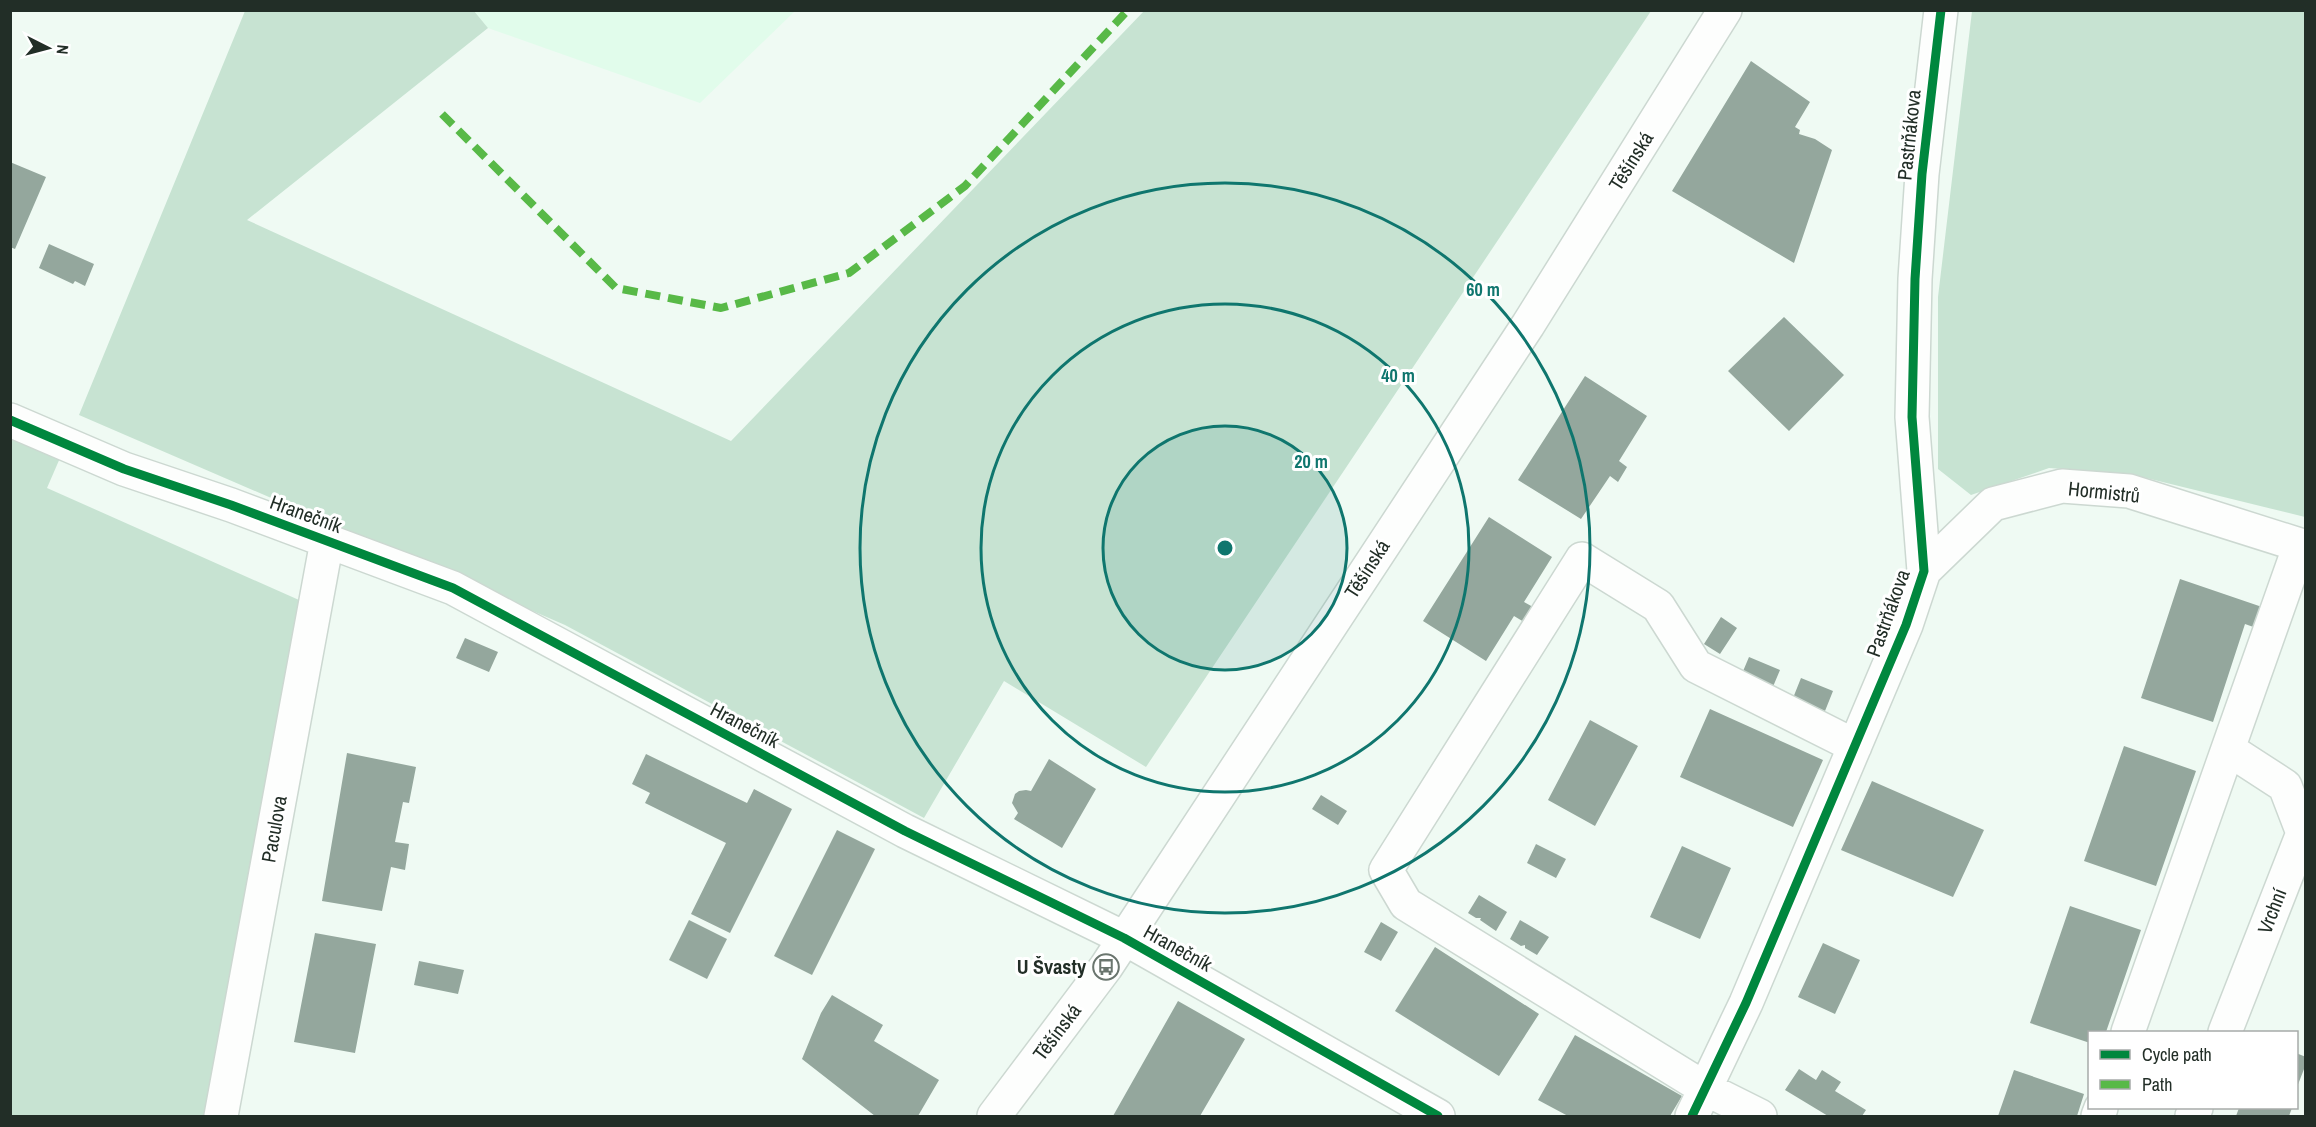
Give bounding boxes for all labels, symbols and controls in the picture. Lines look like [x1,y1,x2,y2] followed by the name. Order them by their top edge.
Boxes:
[18,18,78,78] north arrow
[51,44,74,55] text: N
[1890,88,1927,182] street label: Pastrňákova
[1602,126,1659,195] street label: Těšínská
[1466,277,1500,302] text: 60 m
[1381,363,1415,388] text: 40 m
[1294,449,1328,474] text: 20 m
[2067,474,2141,509] street label: Hormistrů
[266,488,347,539] street label: Hranečník
[1338,534,1396,603] street label: Těšínská
[1215,538,1235,558] centre of rings
[1859,565,1916,660] street label: Pastrňákova
[706,695,785,754] street label: Hranečník
[254,793,293,864] street label: Paculova
[2251,884,2293,938] street label: Vrchní
[1139,918,1218,978] street label: Hranečník
[1091,952,1121,982] bus stop icon: U Švasty
[1017,953,1087,980] place label: U Švasty
[1026,998,1087,1066] street label: Těšínská
[2088,1031,2298,1109] legend
[2142,1042,2212,1067] text: Cycle path
[2142,1072,2172,1097] text: Path

